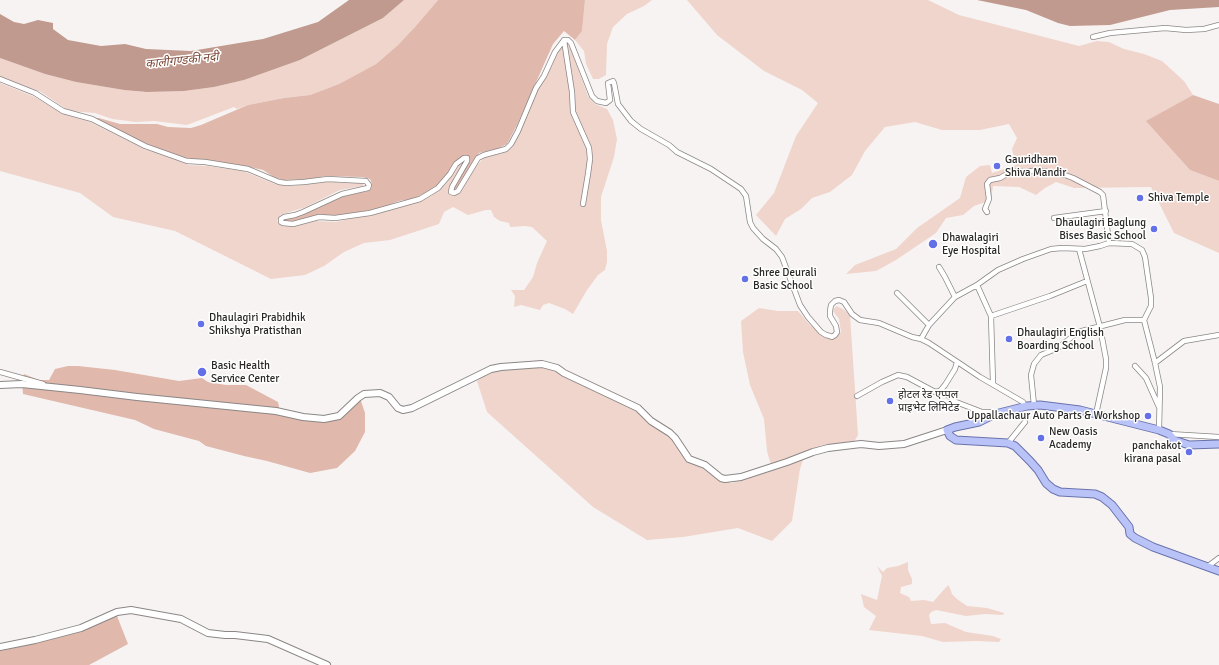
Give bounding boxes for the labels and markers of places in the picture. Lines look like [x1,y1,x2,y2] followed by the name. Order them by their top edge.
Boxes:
[1005,153,1066,179] place label: Gauridham Shiva Mandir
[992,161,1002,171] marker: Gauridham Shiva Mandir
[1148,191,1209,205] place label: Shiva Temple
[1135,193,1145,203] marker: Shiva Temple
[1055,216,1146,242] place label: Dhaulagiri Baglung Bises Basic School
[1149,224,1159,234] marker: Dhaulagiri Baglung Bises Basic School
[942,231,1000,257] place label: Dhawalagiri Eye Hospital
[927,238,939,250] marker: Dhawalagiri Eye Hospital
[753,266,817,292] place label: Shree Deurali Basic School
[740,274,750,284] marker: Shree Deurali Basic School
[209,311,306,337] place label: Dhaulagiri Prabidhik Shikshya Pratisthan
[196,319,206,329] marker: Dhaulagiri Prabidhik Shikshya Pratisthan
[1017,326,1104,352] place label: Dhaulagiri English Boarding School
[1004,334,1014,344] marker: Dhaulagiri English Boarding School
[211,359,279,385] place label: Basic Health Service Center
[196,366,208,378] marker: Basic Health Service Center
[898,388,959,414] place label: होटल रेड एप्पल प्राइभेट लिमिटेड
[885,396,895,406] marker: होटल रेड एप्पल प्राइभेट लिमिटेड
[967,409,1140,423] place label: Uppallachaur Auto Parts & Workshop
[1143,411,1153,421] marker: Uppallachaur Auto Parts & Workshop
[1049,425,1098,451] place label: New Oasis Academy
[1036,433,1046,443] marker: New Oasis Academy
[1124,439,1181,465] place label: panchakot kirana pasal
[1184,447,1194,457] marker: panchakot kirana pasal

